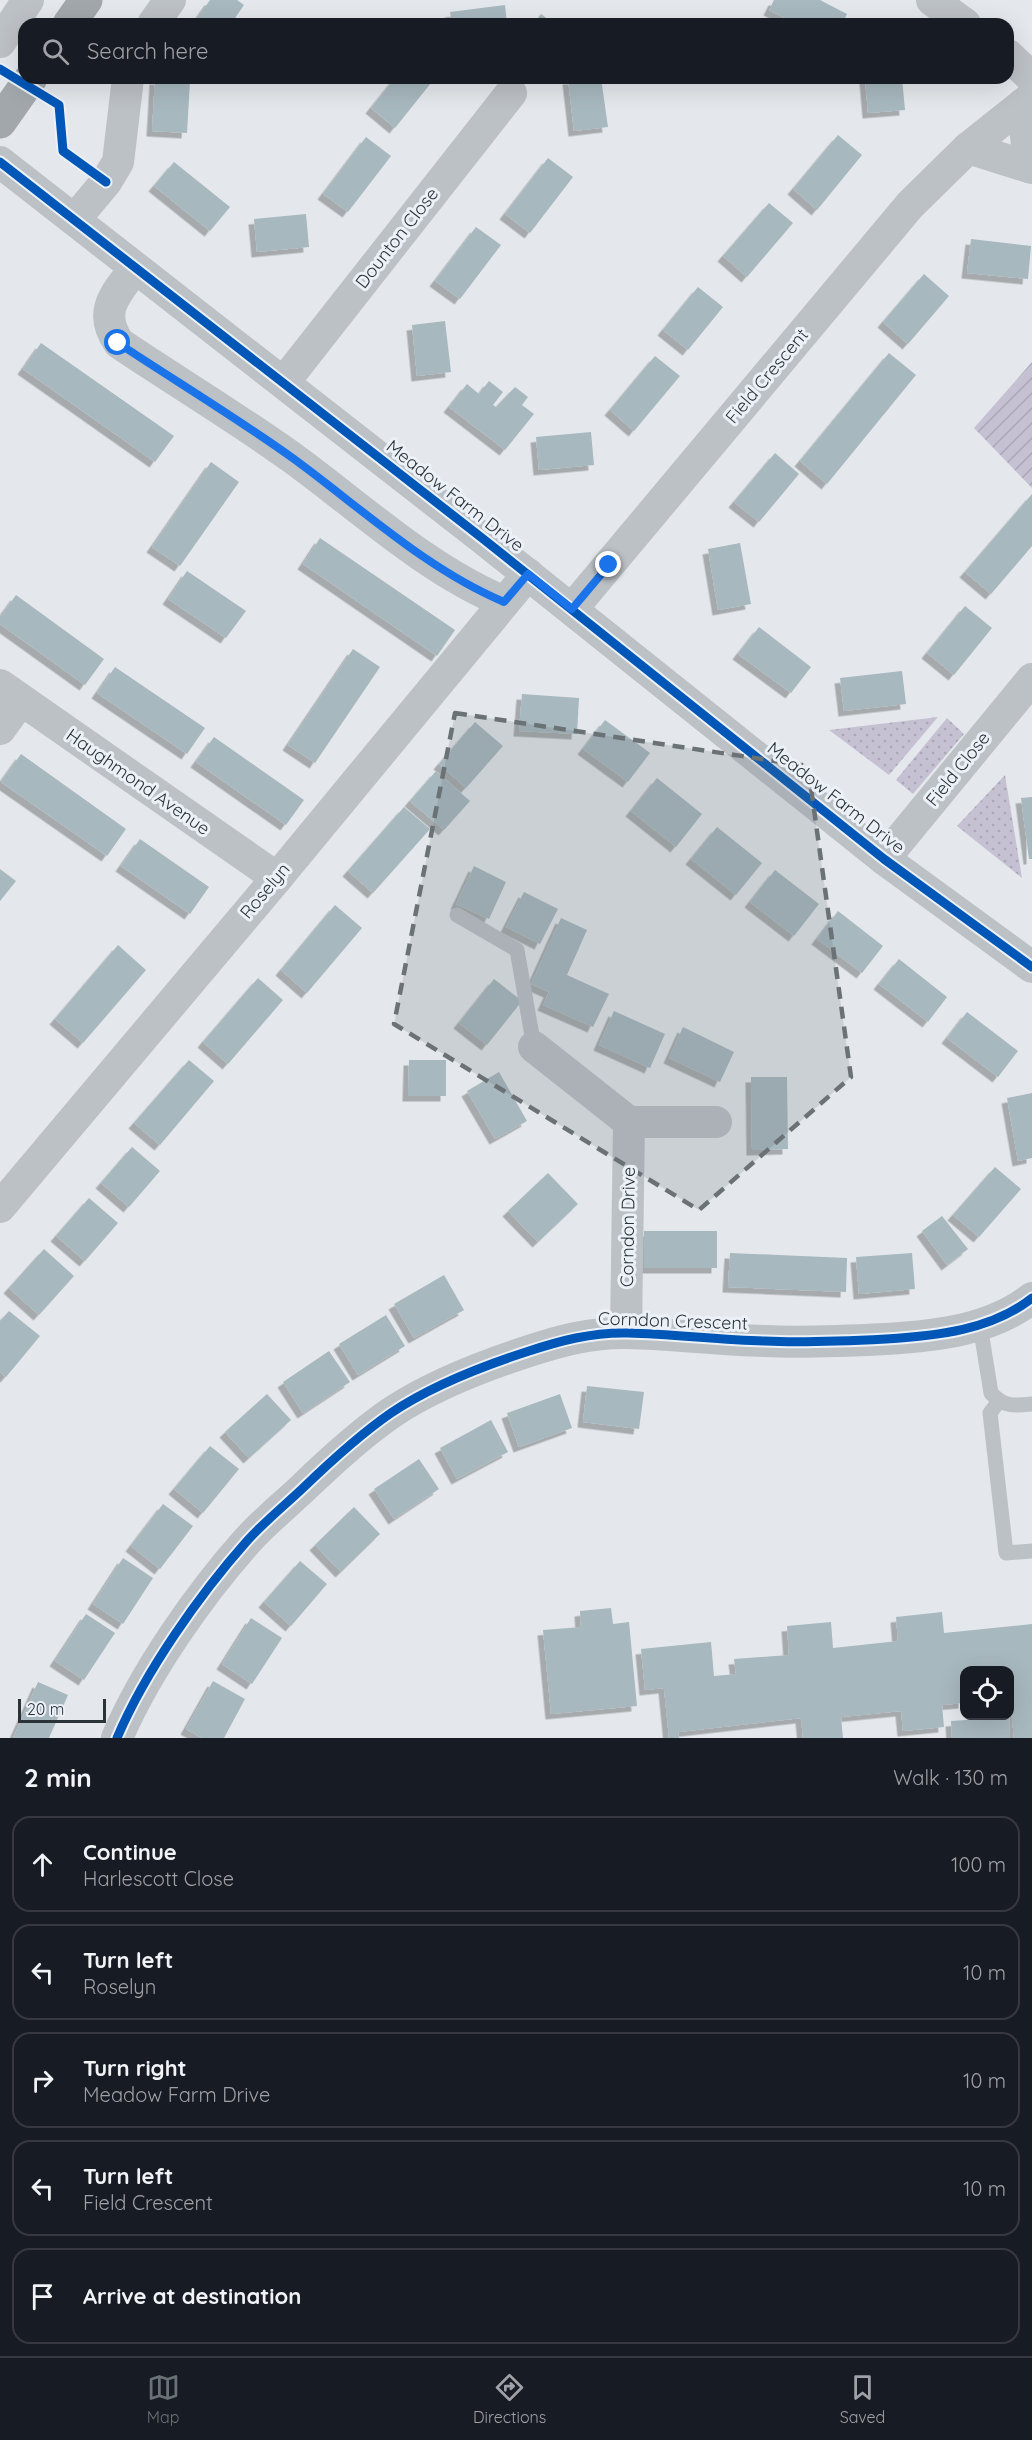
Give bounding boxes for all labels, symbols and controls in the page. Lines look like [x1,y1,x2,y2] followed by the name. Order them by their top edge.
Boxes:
[18,18,1014,84] search box
[39,35,72,68] icon: search
[87,37,208,65] text: Search here
[350,183,443,293] street label: Dounton Close
[720,324,813,428] street label: Field Crescent
[104,329,130,355] route start
[382,435,529,557] street label: Meadow Farm Drive
[595,551,621,577] route end
[62,723,215,840] street label: Haughmond Avenue
[921,727,995,811] street label: Field Close
[763,737,910,859] street label: Meadow Farm Drive
[235,858,295,923] street label: Roselyn
[615,1167,640,1287] street label: Corndon Drive
[598,1306,748,1335] street label: Corndon Crescent
[960,1666,1014,1720] map controls
[960,1666,1014,1720] button: locate
[18,1696,106,1724] scale bar
[27,1699,64,1719] text: 20 m
[24,1761,92,1794] text: 2 min
[893,1765,1008,1790] text: Walk · 130 m
[83,1838,177,1866] text: Continue
[26,1848,59,1881] icon: ahead
[951,1852,1006,1877] text: 100 m
[83,1866,234,1891] text: Harlescott Close
[83,1946,173,1974] text: Turn left
[26,1956,59,1989] icon: left
[963,1960,1006,1985] text: 10 m
[83,1974,156,1999] text: Roselyn
[83,2054,187,2082] text: Turn right
[26,2064,59,2097] icon: right
[963,2068,1006,2093] text: 10 m
[83,2082,270,2107] text: Meadow Farm Drive
[83,2162,173,2190] text: Turn left
[26,2172,59,2205] icon: left
[963,2176,1006,2201] text: 10 m
[83,2190,213,2215] text: Field Crescent
[26,2280,59,2313] icon: arrive
[83,2282,301,2310] text: Arrive at destination
[147,2371,180,2427] tab: Map
[473,2371,546,2427] tab: Directions
[840,2371,885,2427] tab: Saved

